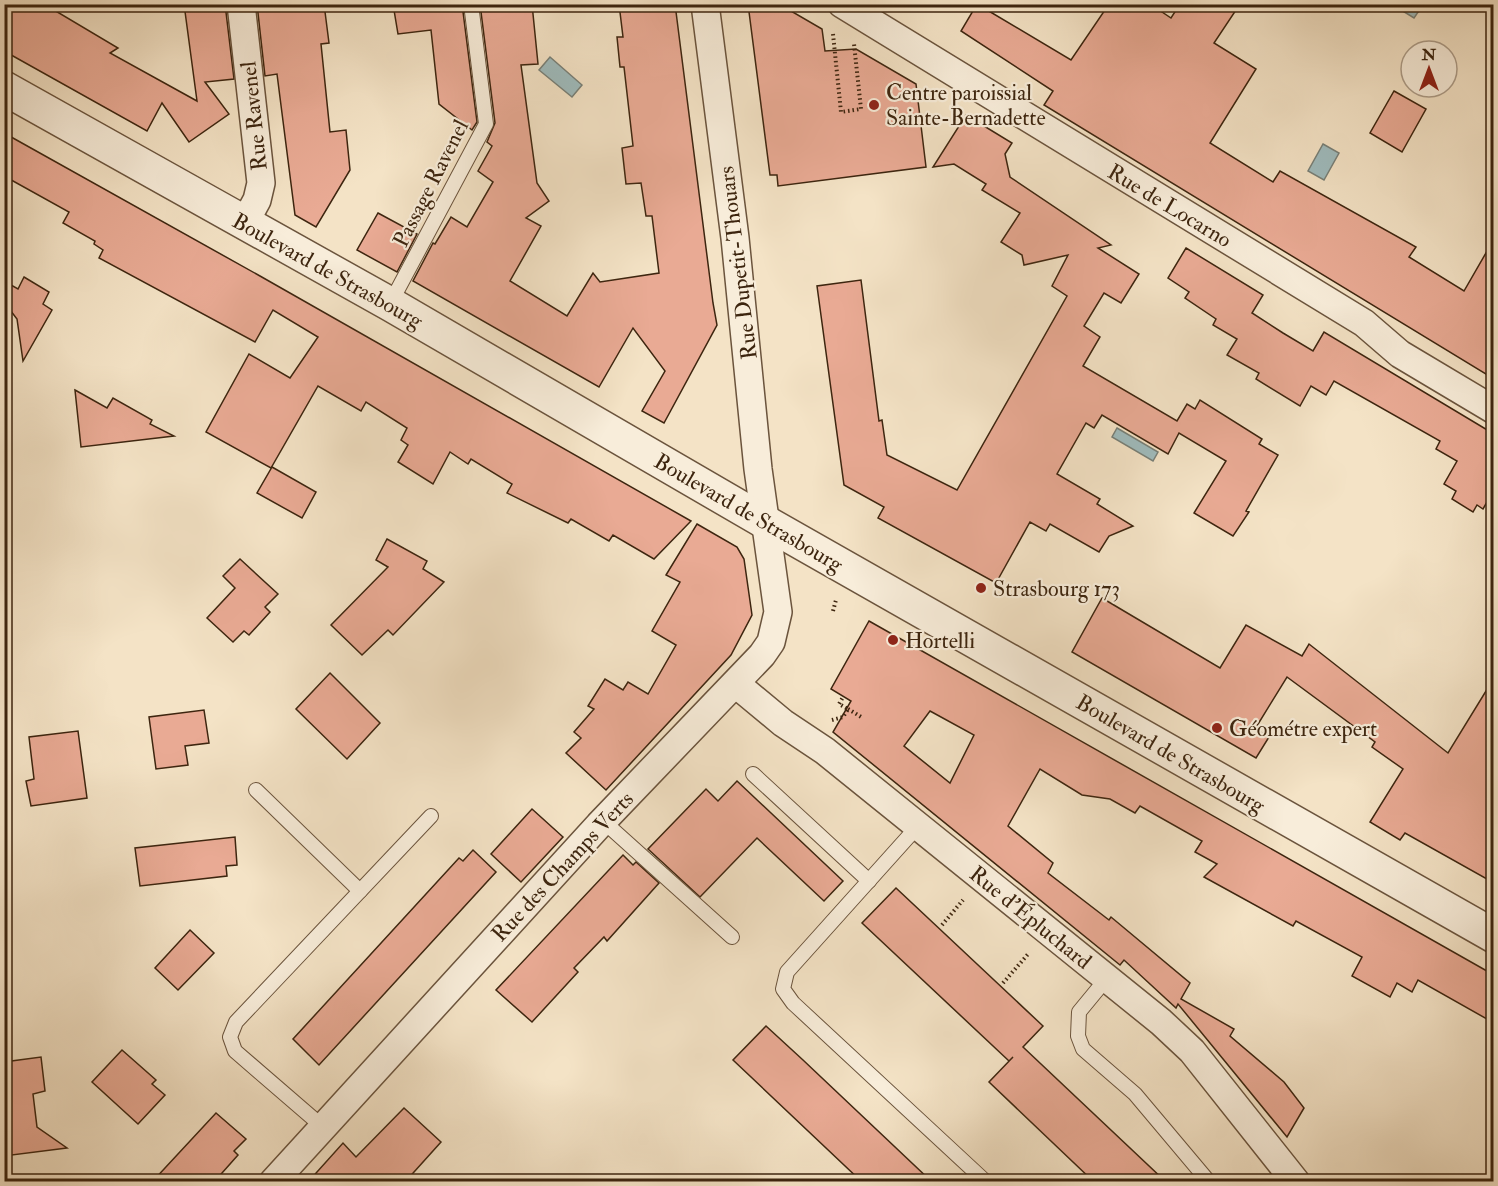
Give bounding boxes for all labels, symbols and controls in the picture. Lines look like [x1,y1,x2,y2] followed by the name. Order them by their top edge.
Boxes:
[1399,39,1459,99] north arrow
[1421,45,1437,65] text: N
[234,59,274,172] street label: Rue Ravenel
[886,79,1046,132] place label: Centre paroissial Sainte-Bernadette
[867,98,881,112] marker: Centre paroissial Sainte-Bernadette
[387,115,475,252] street label: Passage Ravenel
[1102,158,1237,254] street label: Rue de Locarno
[712,165,765,361] street label: Rue Dupetit-Thouars
[227,207,429,335] street label: Boulevard de Strasbourg
[649,447,849,579] street label: Boulevard de Strasbourg
[993,575,1120,603] place label: Strasbourg 173
[974,581,988,595] marker: Strasbourg 173
[905,627,975,655] place label: Hortelli
[886,633,900,647] marker: Hortelli
[1071,688,1271,820] street label: Boulevard de Strasbourg
[1229,715,1377,744] place label: Géométre expert
[1210,721,1224,735] marker: Géométre expert
[486,786,640,948] street label: Rue des Champs Verts
[963,859,1098,976] street label: Rue d'Épluchard

